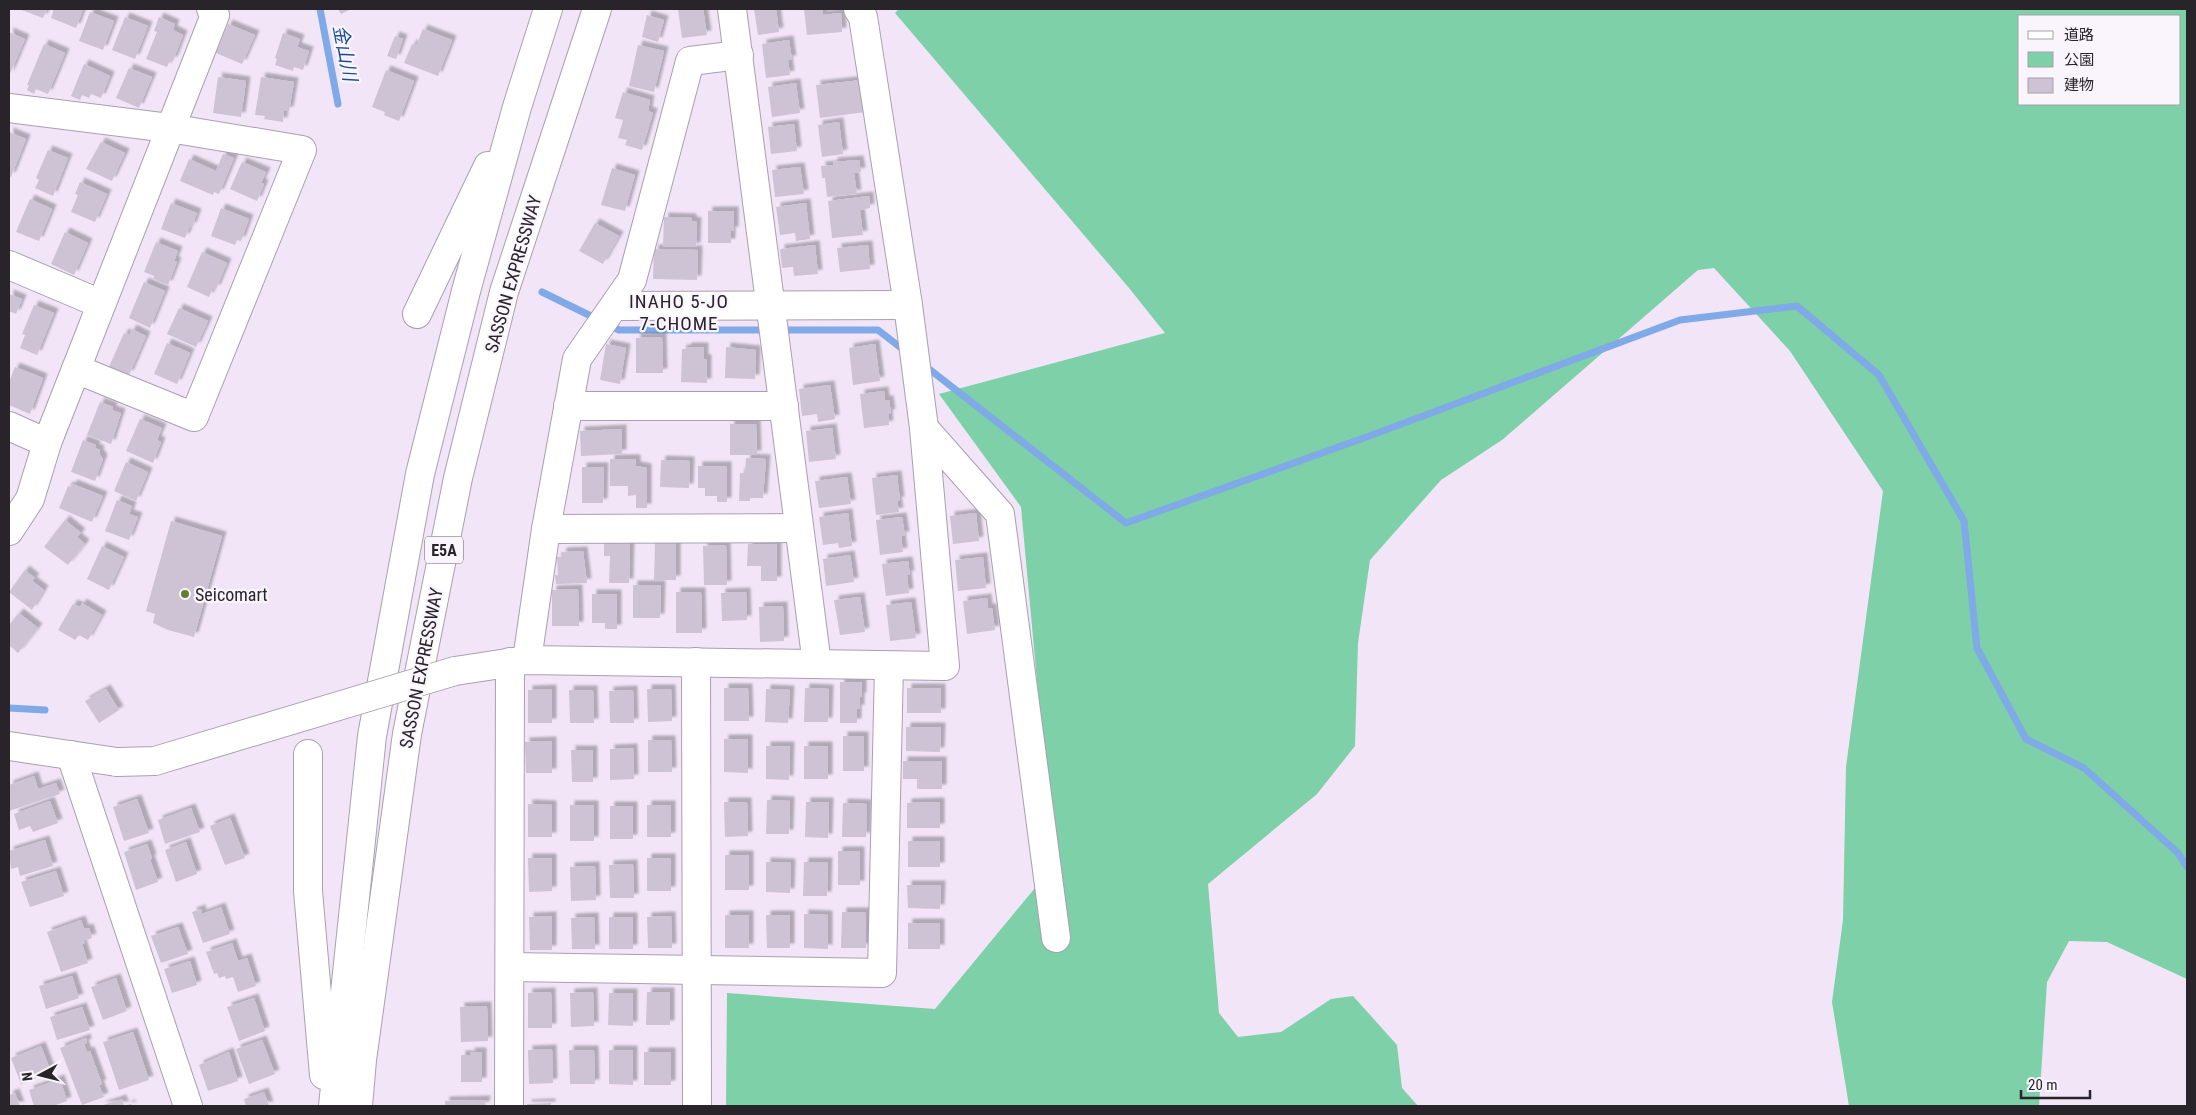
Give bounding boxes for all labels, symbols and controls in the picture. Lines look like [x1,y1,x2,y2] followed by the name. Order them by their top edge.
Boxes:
[2018,15,2181,105] legend
[328,23,362,85] water label: 金山川
[2064,26,2094,44] text: 道路
[2064,51,2094,69] text: 公園
[2064,76,2094,94] text: 建物
[480,192,546,355] street label: SASSON EXPRESSWAY
[629,290,729,335] district label: INAHO 5-JO 7-CHOME
[425,536,463,564] road number: E5A
[195,584,268,605] place label: Seicomart
[395,586,447,750] street label: SASSON EXPRESSWAY
[179,588,191,600] marker: Seicomart
[15,1050,65,1100] north arrow
[2021,1068,2090,1100] scale bar
[19,1071,36,1082] text: N
[2028,1076,2058,1094] text: 20 m

